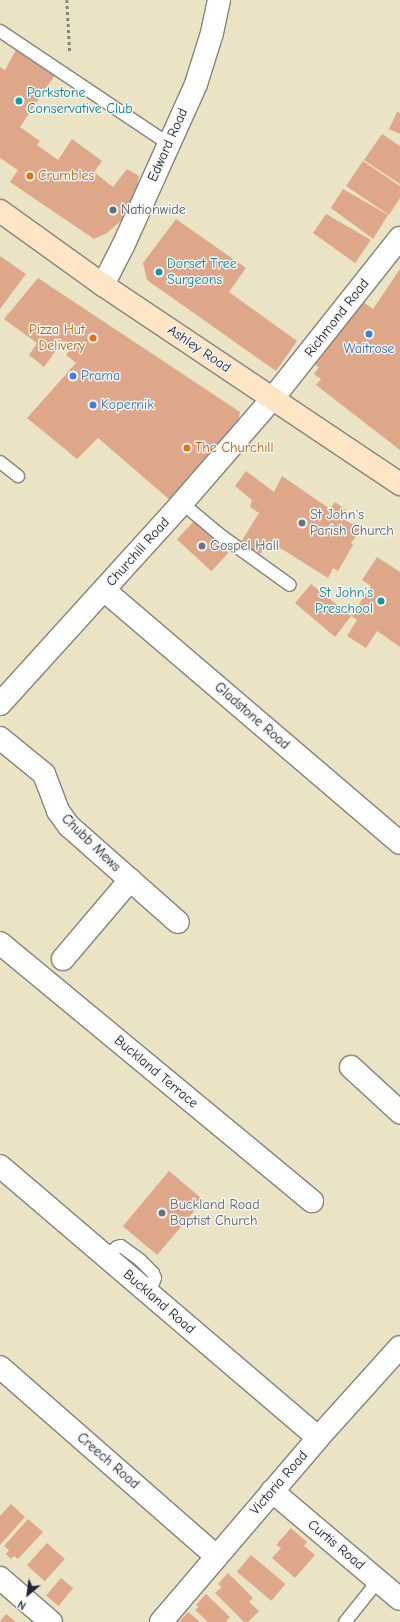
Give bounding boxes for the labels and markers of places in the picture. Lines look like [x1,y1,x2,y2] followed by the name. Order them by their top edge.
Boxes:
[27,85,133,118] place label: Parkstone Conservative Club
[14,96,24,106] marker: Parkstone Conservative Club
[38,168,94,184] place label: Crumbles
[25,171,35,181] marker: Crumbles
[121,202,186,218] place label: Nationwide
[108,205,118,215] marker: Nationwide
[167,256,237,288] place label: Dorset Tree Surgeons
[154,267,164,277] marker: Dorset Tree Surgeons
[29,322,85,354] place label: Pizza Hut Delivery
[364,329,374,339] marker: Waitrose
[88,333,98,343] marker: Pizza Hut Delivery
[343,341,395,357] place label: Waitrose
[81,368,120,384] place label: Prama
[68,371,78,381] marker: Prama
[101,397,154,413] place label: Kopernik
[88,400,98,410] marker: Kopernik
[195,440,273,456] place label: The Churchill
[182,443,192,453] marker: The Churchill
[310,507,394,540] place label: St John's Parish Church
[297,518,307,528] marker: St John's Parish Church
[210,538,279,554] place label: Gospel Hall
[197,541,207,551] marker: Gospel Hall
[315,585,373,618] place label: St John's Preschool
[376,596,386,606] marker: St John's Preschool
[170,1197,260,1230] place label: Buckland Road Baptist Church
[157,1208,167,1218] marker: Buckland Road Baptist Church

